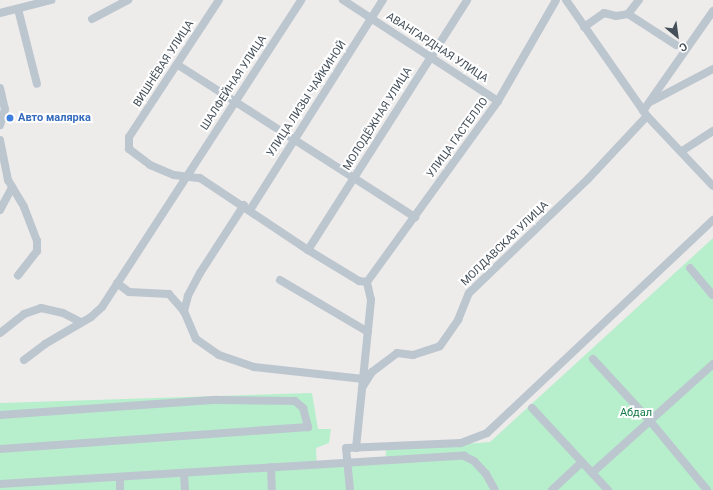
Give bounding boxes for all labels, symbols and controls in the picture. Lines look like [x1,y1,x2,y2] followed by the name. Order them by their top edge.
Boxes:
[384,10,490,86] street label: АВАНГАРДНАЯ УЛИЦА
[657,16,697,56] north arrow
[131,18,197,110] street label: ВИШНЁВАЯ УЛИЦА
[198,33,270,133] street label: ШАЛФЕЙНАЯ УЛИЦА
[265,39,349,159] street label: УЛИЦА ЛИЗЫ ЧАЙКИНОЙ
[677,39,689,54] text: С
[341,65,415,173] street label: МОЛОДЁЖНАЯ УЛИЦА
[425,95,491,181] street label: УЛИЦА ГАСТЕЛЛО
[18,111,91,125] place label: Авто малярка
[5,113,15,123] marker: Авто малярка
[459,199,551,289] street label: МОЛДАВСКАЯ УЛИЦА
[620,406,652,420] park label: Абдал

